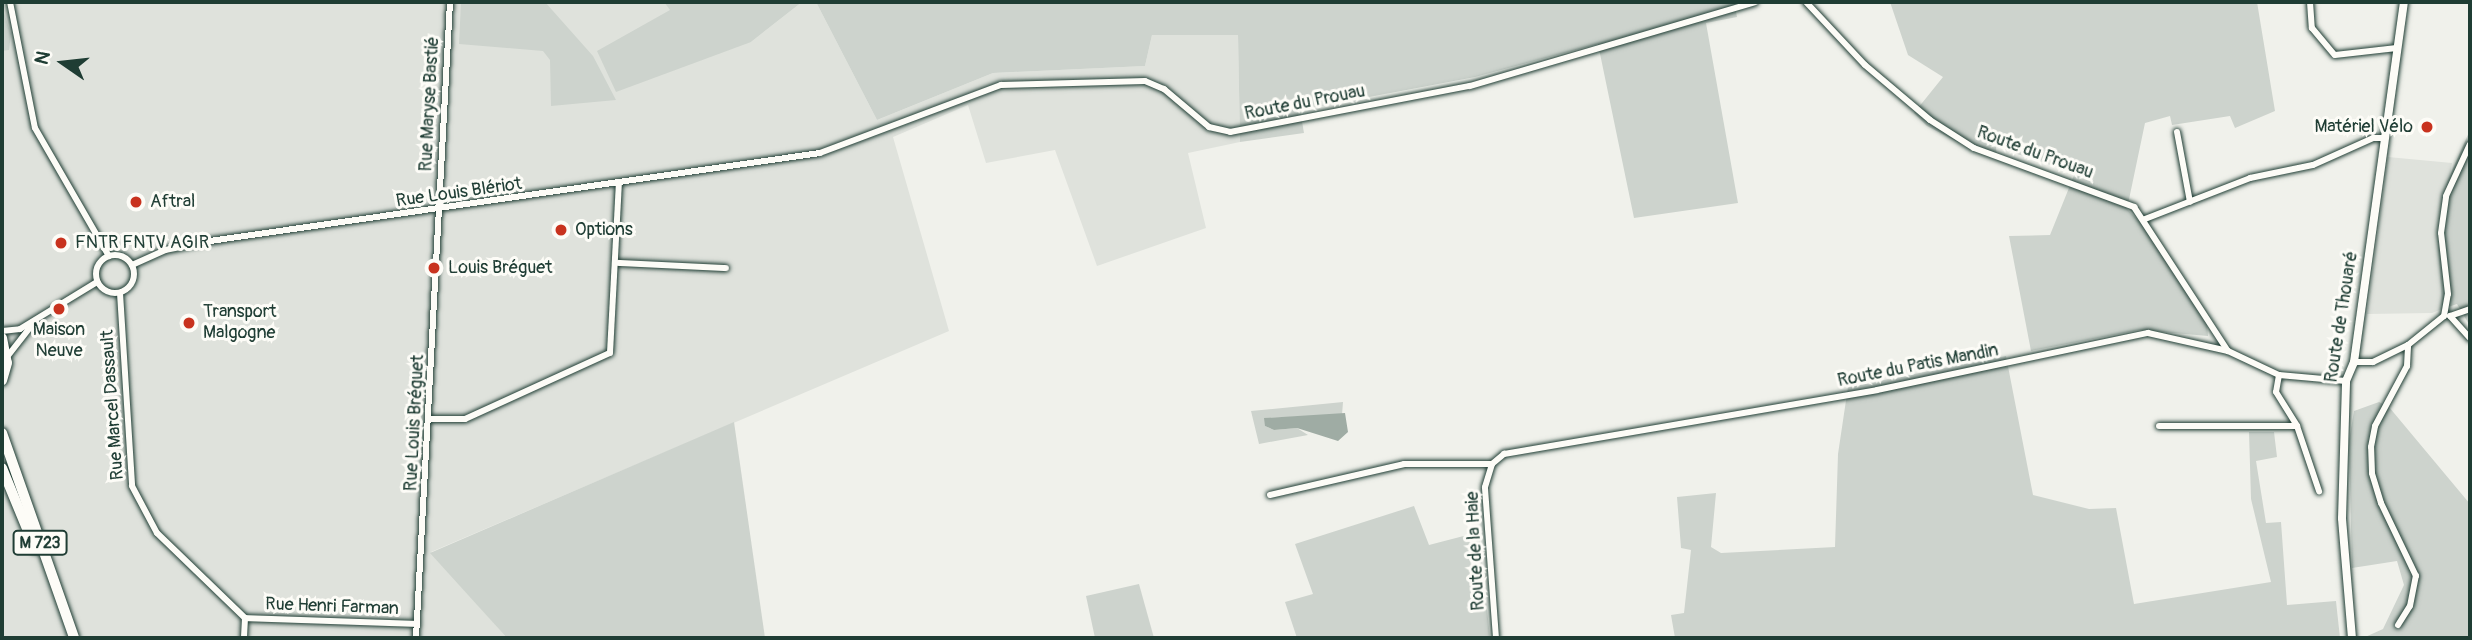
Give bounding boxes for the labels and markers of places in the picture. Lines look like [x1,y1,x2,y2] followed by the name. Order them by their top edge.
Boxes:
[2314,116,2413,138] place label: Matériel Vélo
[2419,119,2435,135] marker: Matériel Vélo
[150,191,195,213] place label: Aftral
[128,194,144,210] marker: Aftral
[575,219,633,241] place label: Options
[553,222,569,238] marker: Options
[75,232,209,254] place label: FNTR FNTV AGIR
[53,235,69,251] marker: FNTR FNTV AGIR
[448,257,552,279] place label: Louis Bréguet
[426,260,442,276] marker: Louis Bréguet
[51,301,67,317] marker: Maison Neuve
[203,302,276,344] place label: Transport Malgogne
[181,315,197,331] marker: Transport Malgogne
[33,320,85,362] place label: Maison Neuve

